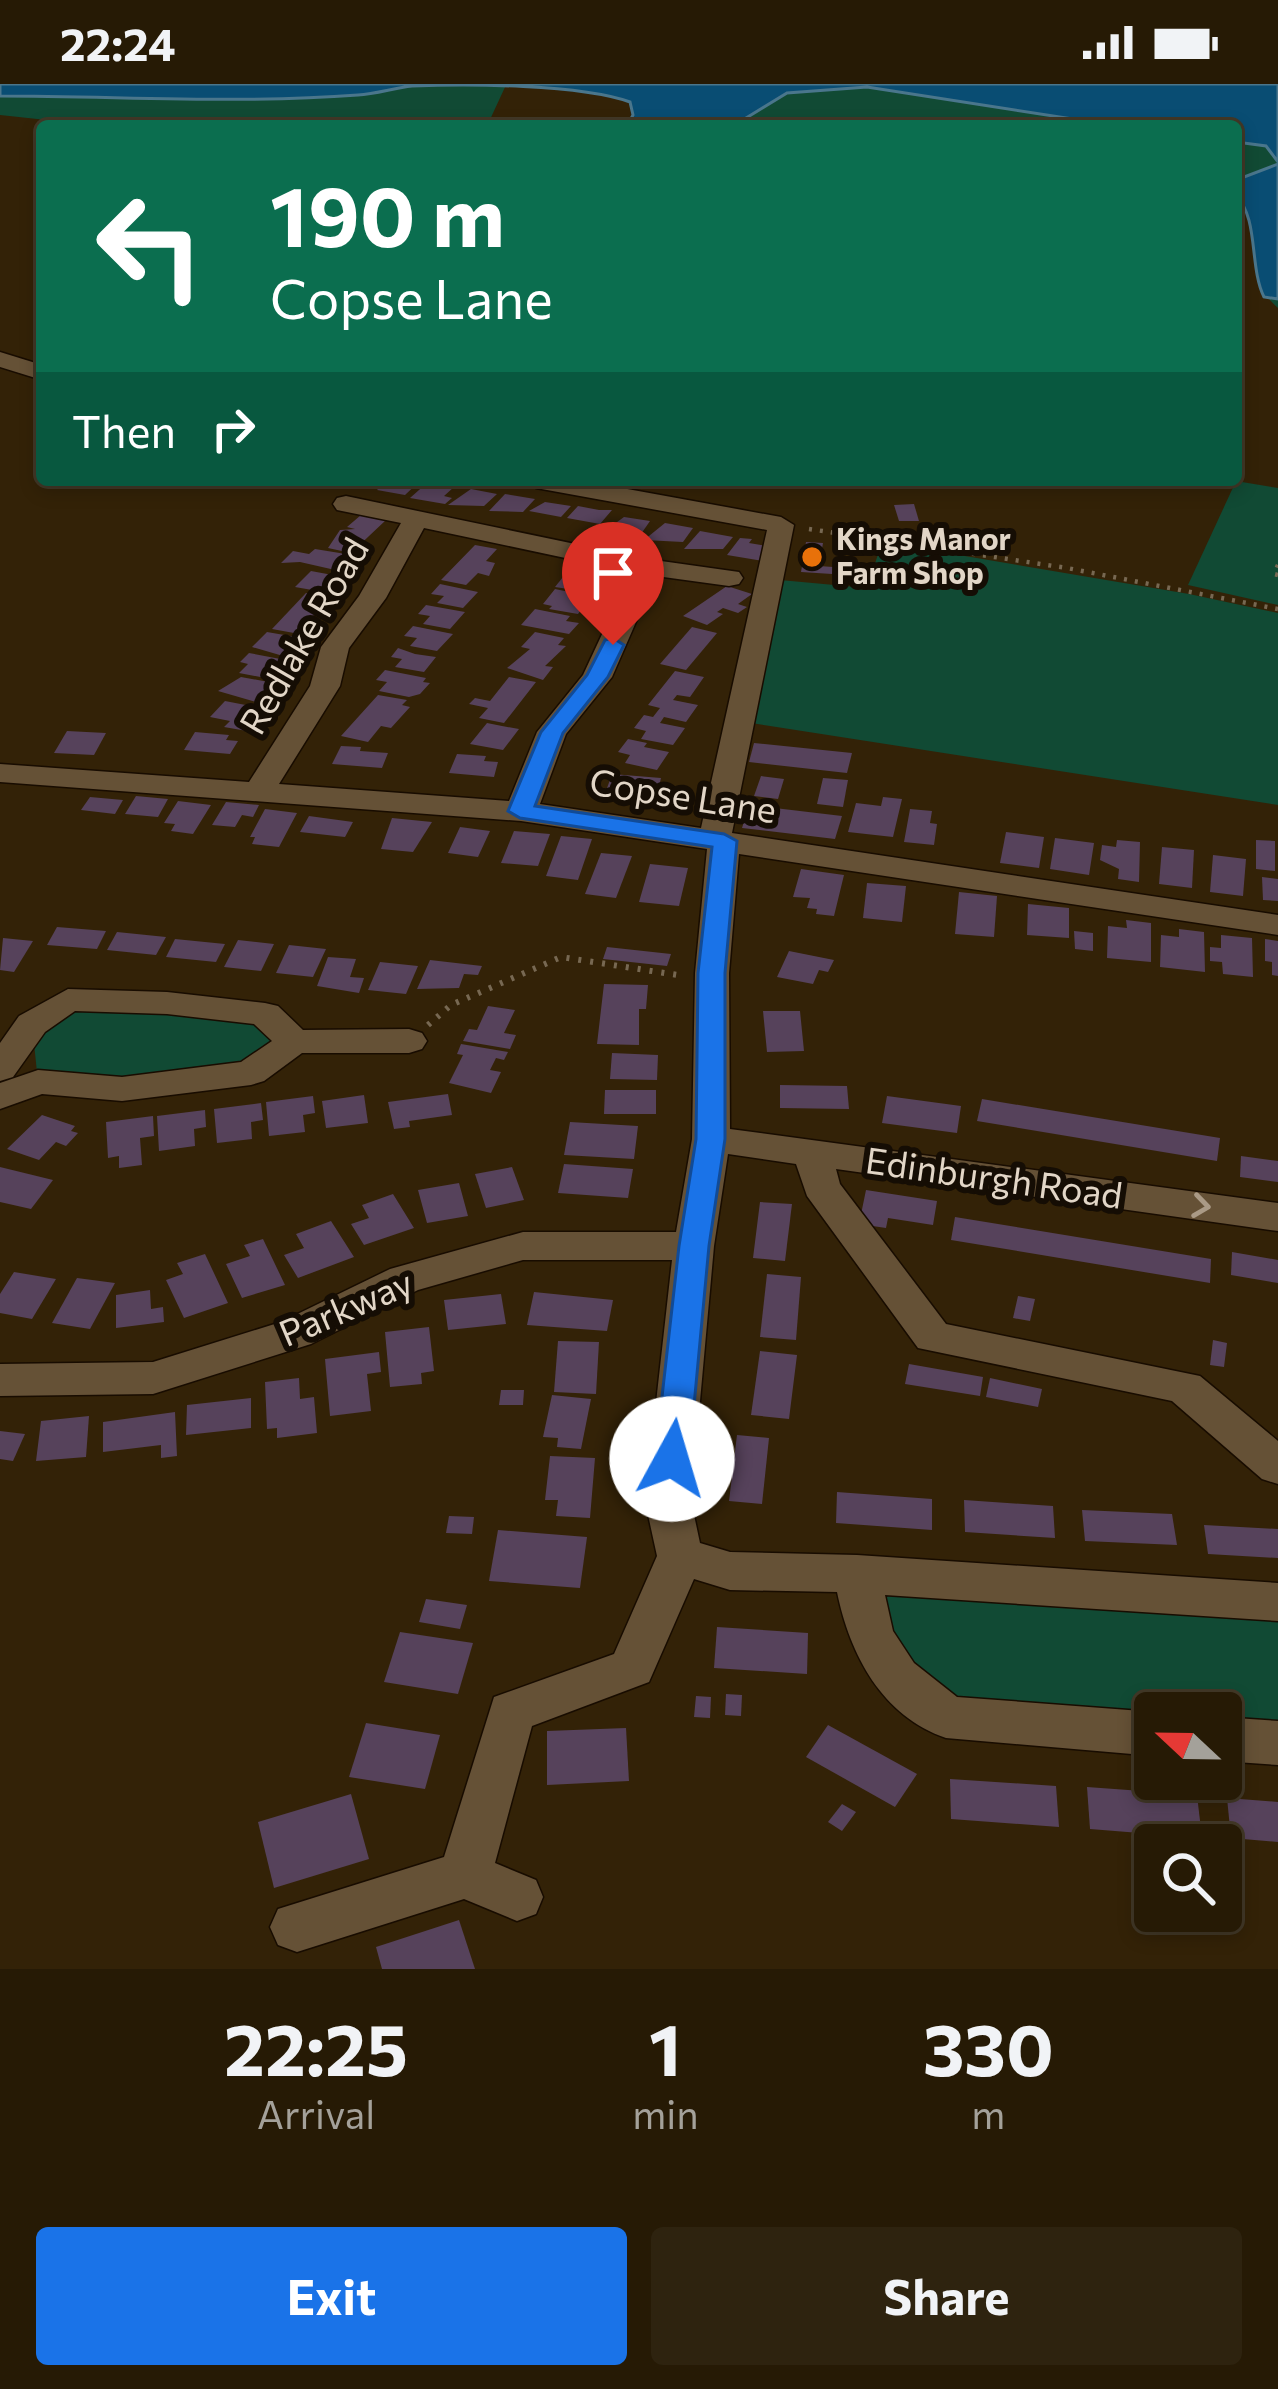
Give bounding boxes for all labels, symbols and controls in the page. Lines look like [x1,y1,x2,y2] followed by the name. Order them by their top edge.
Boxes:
[60,15,176,70] text: 22:24
[270,162,505,264] text: 190 m
[72,168,228,324] icon: left
[270,264,553,330] text: Copse Lane
[200,396,266,462] icon: right
[72,402,176,457] text: Then
[836,519,1011,590] place label: Kings Manor Farm Shop
[562,522,664,645] pin
[228,529,376,741] street label: Redlake Road
[580,540,646,606] icon: arrive
[799,544,825,570] marker: Kings Manor Farm Shop
[587,758,780,830] street label: Copse Lane
[863,1136,1126,1216] street label: Edinburgh Road
[1191,1193,1211,1219] one-way arrow
[272,1258,419,1354] street label: Parkway
[609,1396,735,1522] position arrow
[1134,1692,1242,1800] north arrow
[1134,1692,1242,1932] map controls
[1134,1824,1242,1932] button: search
[224,2003,408,2091] text: 22:25
[649,2003,682,2091] text: 1
[923,2003,1054,2091] text: 330
[257,2089,375,2137] text: Arrival
[632,2089,699,2137] text: min
[971,2089,1005,2137] text: m
[36,2227,627,2365] button: Exit
[651,2227,1242,2365] button: Share

